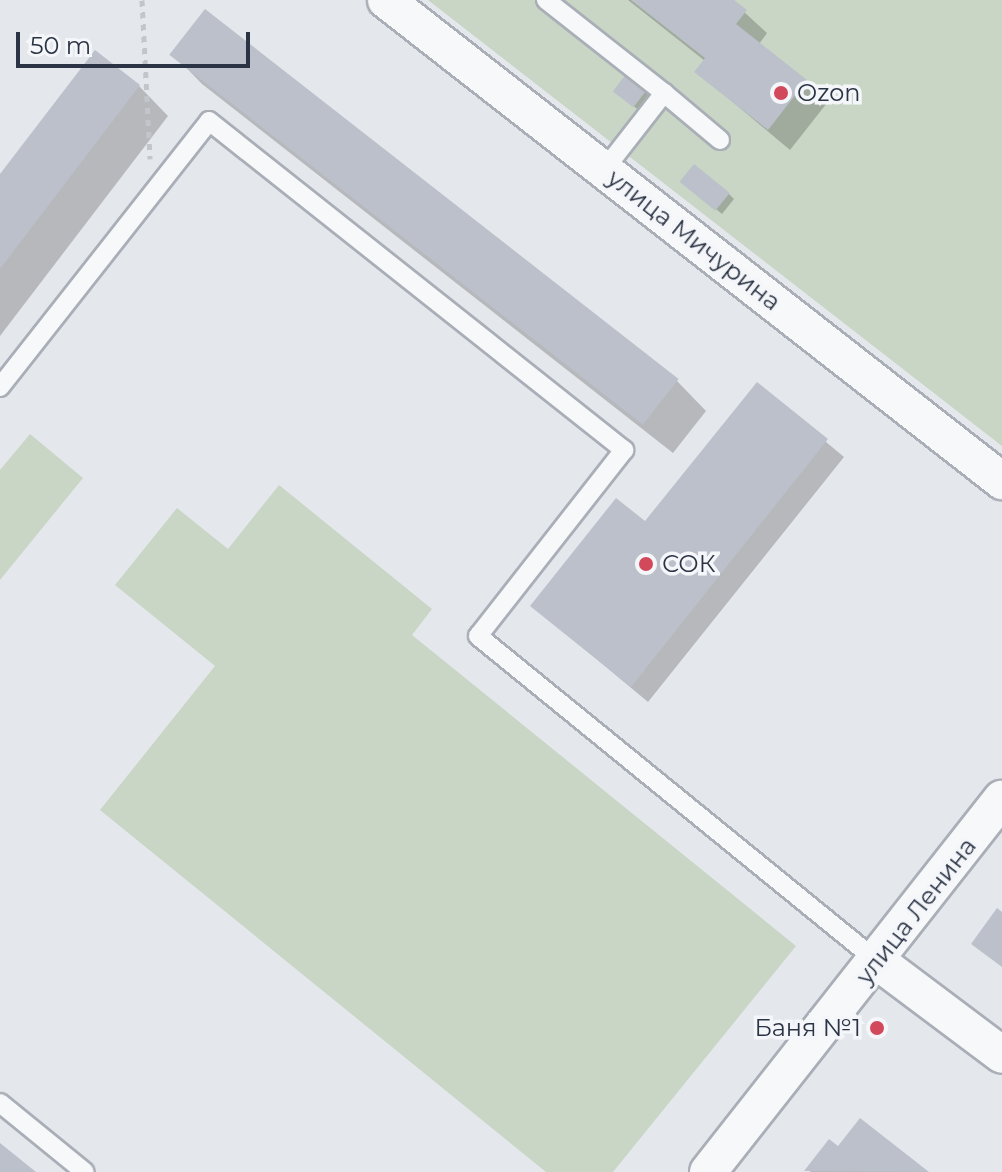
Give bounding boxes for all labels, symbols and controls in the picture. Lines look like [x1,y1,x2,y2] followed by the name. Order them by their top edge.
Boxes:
[20,16,254,66] scale bar
[30,31,91,60] text: 50 m
[797,79,860,107] place label: Ozon
[772,84,790,102] marker: Ozon
[602,163,786,317] street label: улица Мичурина
[662,550,716,578] place label: СОК
[637,555,655,573] marker: СОК
[850,832,982,990] street label: улица Ленина
[754,1014,861,1042] place label: Баня №1
[868,1019,886,1037] marker: Баня №1

